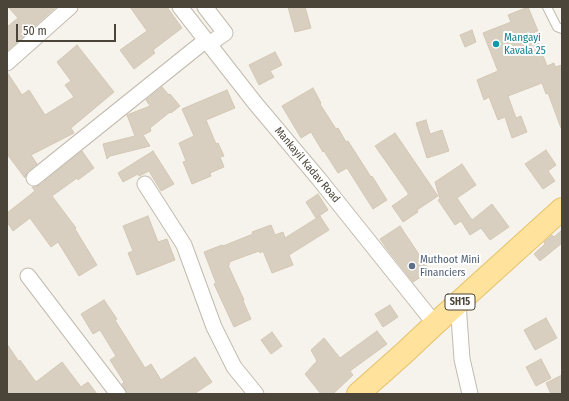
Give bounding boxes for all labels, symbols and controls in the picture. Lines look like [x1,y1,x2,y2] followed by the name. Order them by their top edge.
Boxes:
[18,16,118,42] scale bar
[23,24,47,38] text: 50 m
[504,31,546,57] place label: Mangayi Kavala 25
[491,39,501,49] marker: Mangayi Kavala 25
[271,124,343,206] street label: Mankayil Kadav Road
[420,253,480,279] place label: Muthoot Mini Financiers
[407,261,417,271] marker: Muthoot Mini Financiers
[445,294,475,310] road number: SH15

